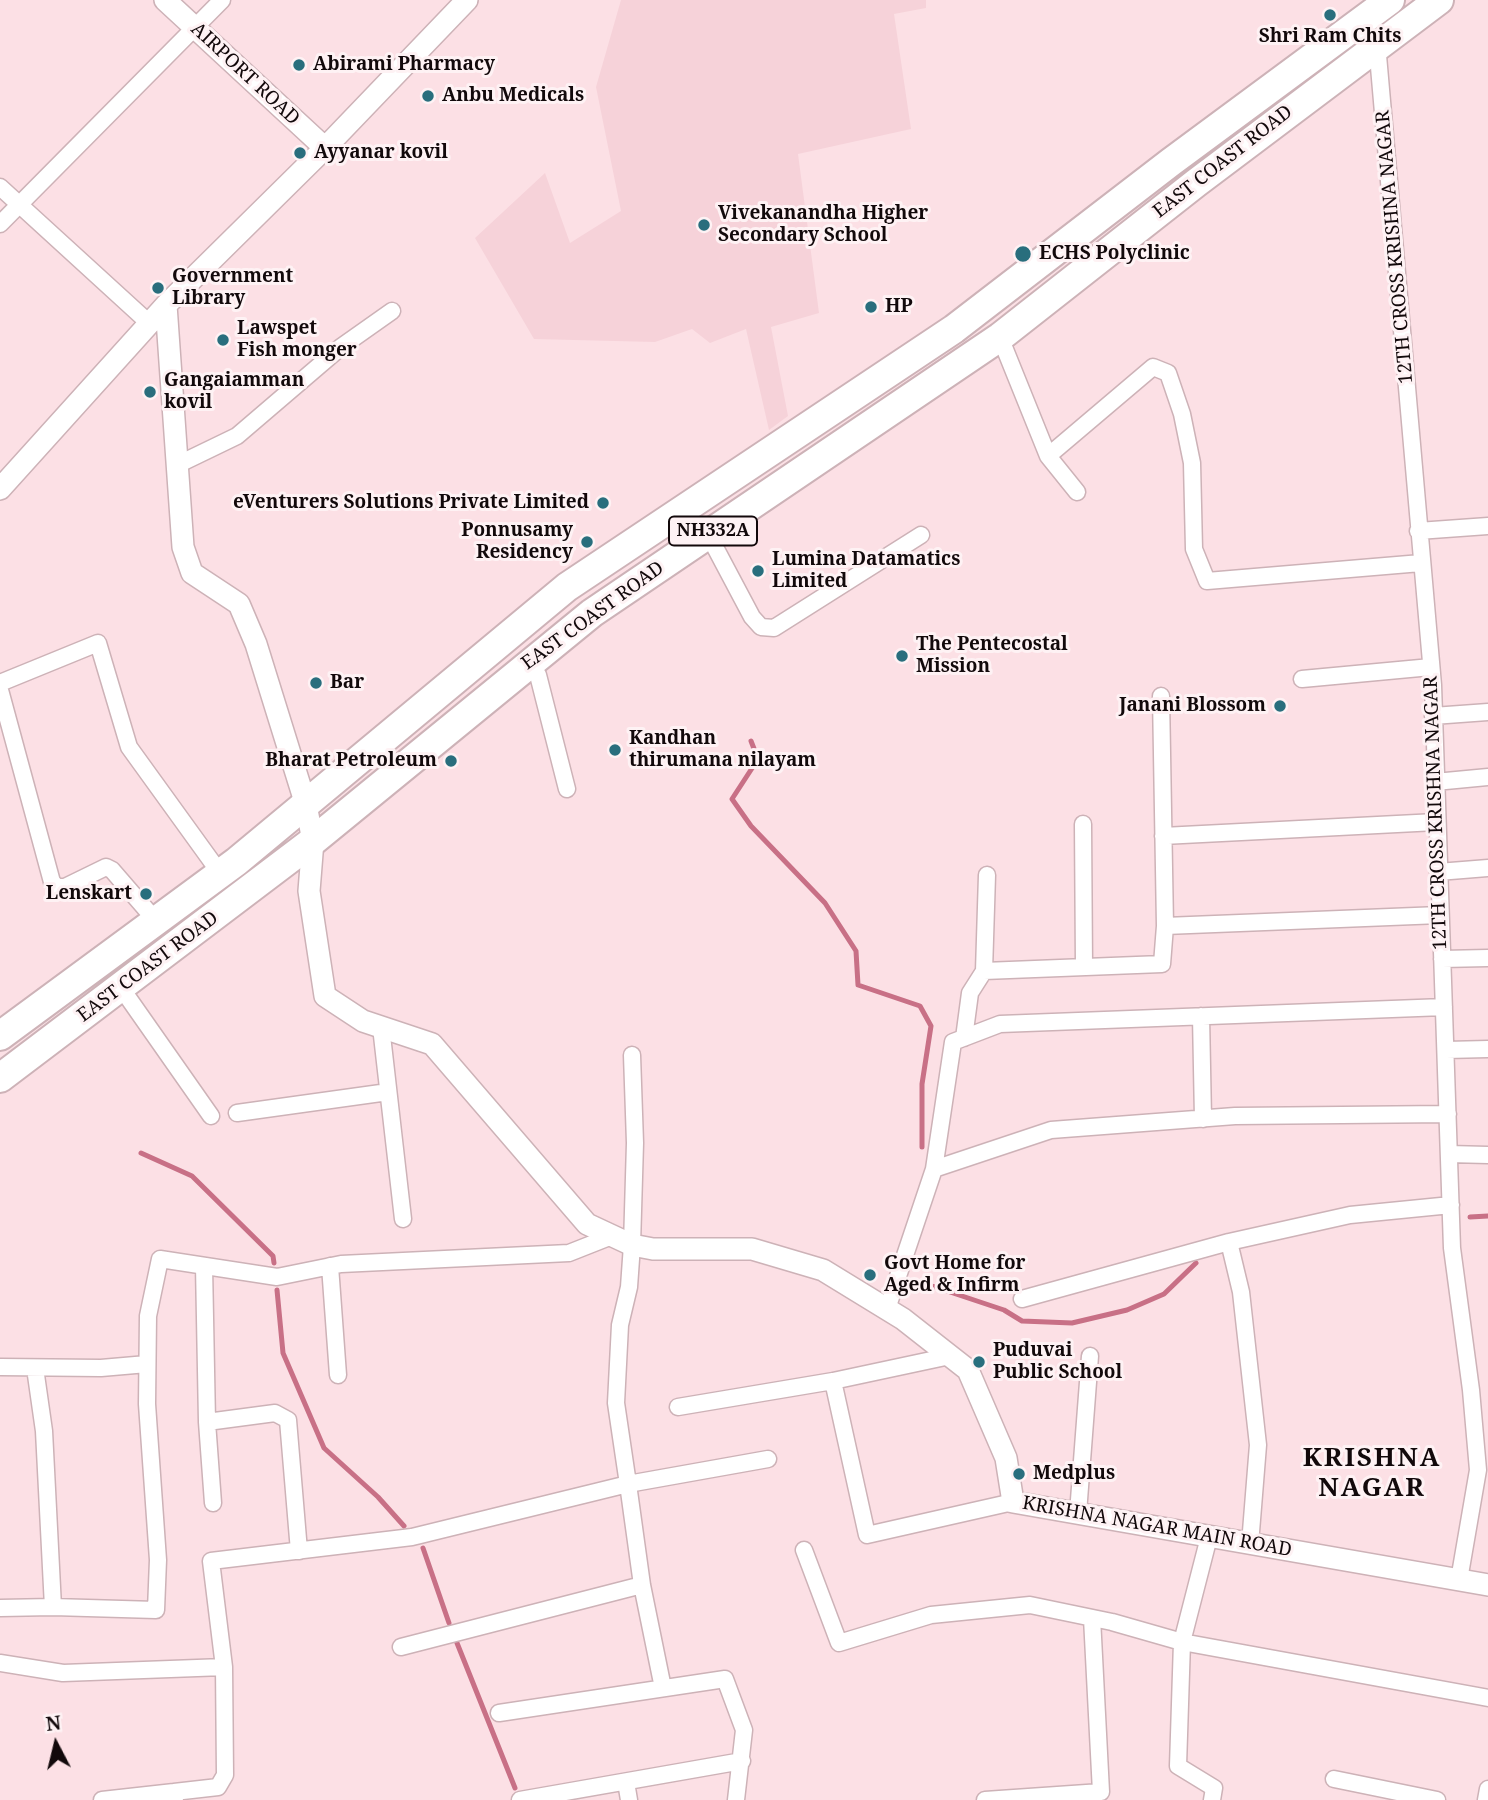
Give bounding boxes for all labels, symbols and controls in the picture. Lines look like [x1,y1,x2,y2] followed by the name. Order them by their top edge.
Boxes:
[1322,7,1338,23] marker: Shri Ram Chits
[186,18,304,130] street label: AIRPORT ROAD
[1259,26,1401,48] place label: Shri Ram Chits
[313,54,495,76] place label: Abirami Pharmacy
[291,57,307,73] marker: Abirami Pharmacy
[442,85,584,107] place label: Anbu Medicals
[420,88,436,104] marker: Anbu Medicals
[1149,101,1297,223] street label: EAST COAST ROAD
[1372,109,1418,385] street label: 12TH CROSS KRISHNA NAGAR
[314,142,448,164] place label: Ayyanar kovil
[292,145,308,161] marker: Ayyanar kovil
[718,203,928,247] place label: Vivekanandha Higher Secondary School
[696,217,712,233] marker: Vivekanandha Higher Secondary School
[1039,243,1190,265] place label: ECHS Polyclinic
[1013,244,1033,264] marker: ECHS Polyclinic
[172,266,293,310] place label: Government Library
[150,280,166,296] marker: Government Library
[885,296,913,318] place label: HP
[863,299,879,315] marker: HP
[237,318,357,362] place label: Lawspet Fish monger
[215,332,231,348] marker: Lawspet Fish monger
[164,370,304,414] place label: Gangaiamman kovil
[142,384,158,400] marker: Gangaiamman kovil
[233,492,589,514] place label: eVenturers Solutions Private Limited
[595,495,611,511] marker: eVenturers Solutions Private Limited
[669,516,757,546] road number: NH332A
[461,520,573,564] place label: Ponnusamy Residency
[579,534,595,550] marker: Ponnusamy Residency
[772,549,960,593] place label: Lumina Datamatics Limited
[517,557,669,675] street label: EAST COAST ROAD
[750,563,766,579] marker: Lumina Datamatics Limited
[916,634,1068,678] place label: The Pentecostal Mission
[894,648,910,664] marker: The Pentecostal Mission
[330,672,364,694] place label: Bar
[308,675,324,691] marker: Bar
[1420,676,1452,950] street label: 12TH CROSS KRISHNA NAGAR
[1119,695,1266,717] place label: Janani Blossom
[1272,698,1288,714] marker: Janani Blossom
[629,728,816,772] place label: Kandhan thirumana nilayam
[607,742,623,758] marker: Kandhan thirumana nilayam
[265,750,437,772] place label: Bharat Petroleum
[443,753,459,769] marker: Bharat Petroleum
[46,883,132,905] place label: Lenskart
[138,886,154,902] marker: Lenskart
[73,907,223,1027] street label: EAST COAST ROAD
[884,1253,1026,1297] place label: Govt Home for Aged & Infirm
[862,1267,878,1283] marker: Govt Home for Aged & Infirm
[993,1340,1122,1384] place label: Puduvai Public School
[971,1354,987,1370] marker: Puduvai Public School
[1304,1443,1440,1504] district label: KRISHNA NAGAR
[1033,1463,1115,1485] place label: Medplus
[1011,1466,1027,1482] marker: Medplus
[1020,1492,1294,1562] street label: KRISHNA NAGAR MAIN ROAD
[21,1709,91,1779] north arrow
[44,1709,62,1737] text: N

